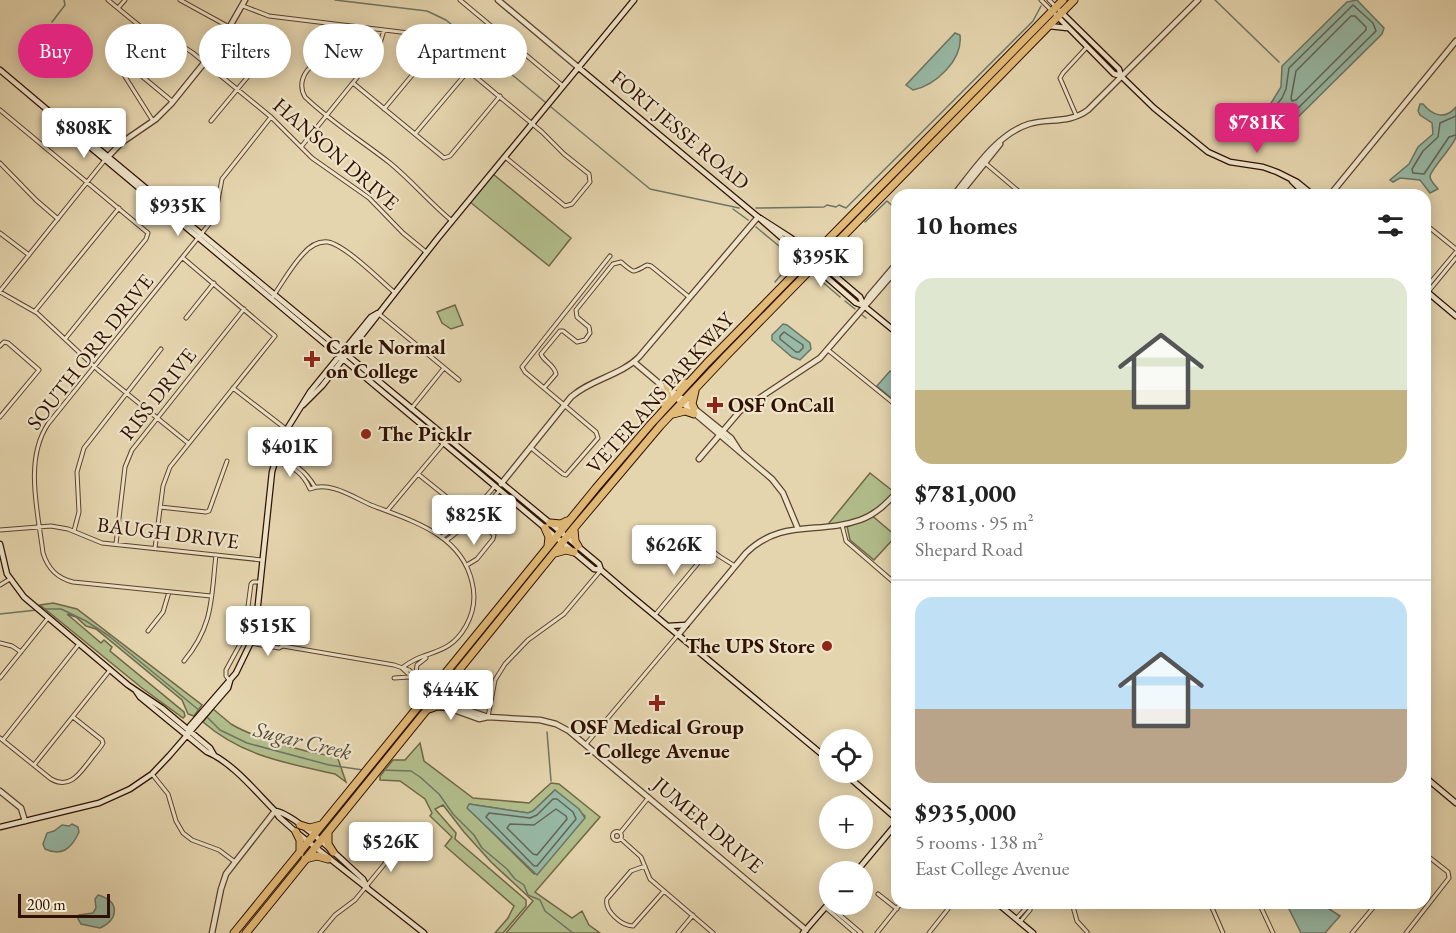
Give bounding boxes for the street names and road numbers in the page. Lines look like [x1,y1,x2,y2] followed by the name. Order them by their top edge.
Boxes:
[605,64,755,196] street label: FORT JESSE ROAD
[268,91,405,216] street label: HANSON DRIVE
[20,268,159,435] street label: SOUTH ORR DRIVE
[580,305,740,479] street label: VETERANS PARKWAY
[113,342,202,445] street label: RISS DRIVE
[96,510,241,555] street label: BAUGH DRIVE
[646,769,769,879] street label: JUMER DRIVE

